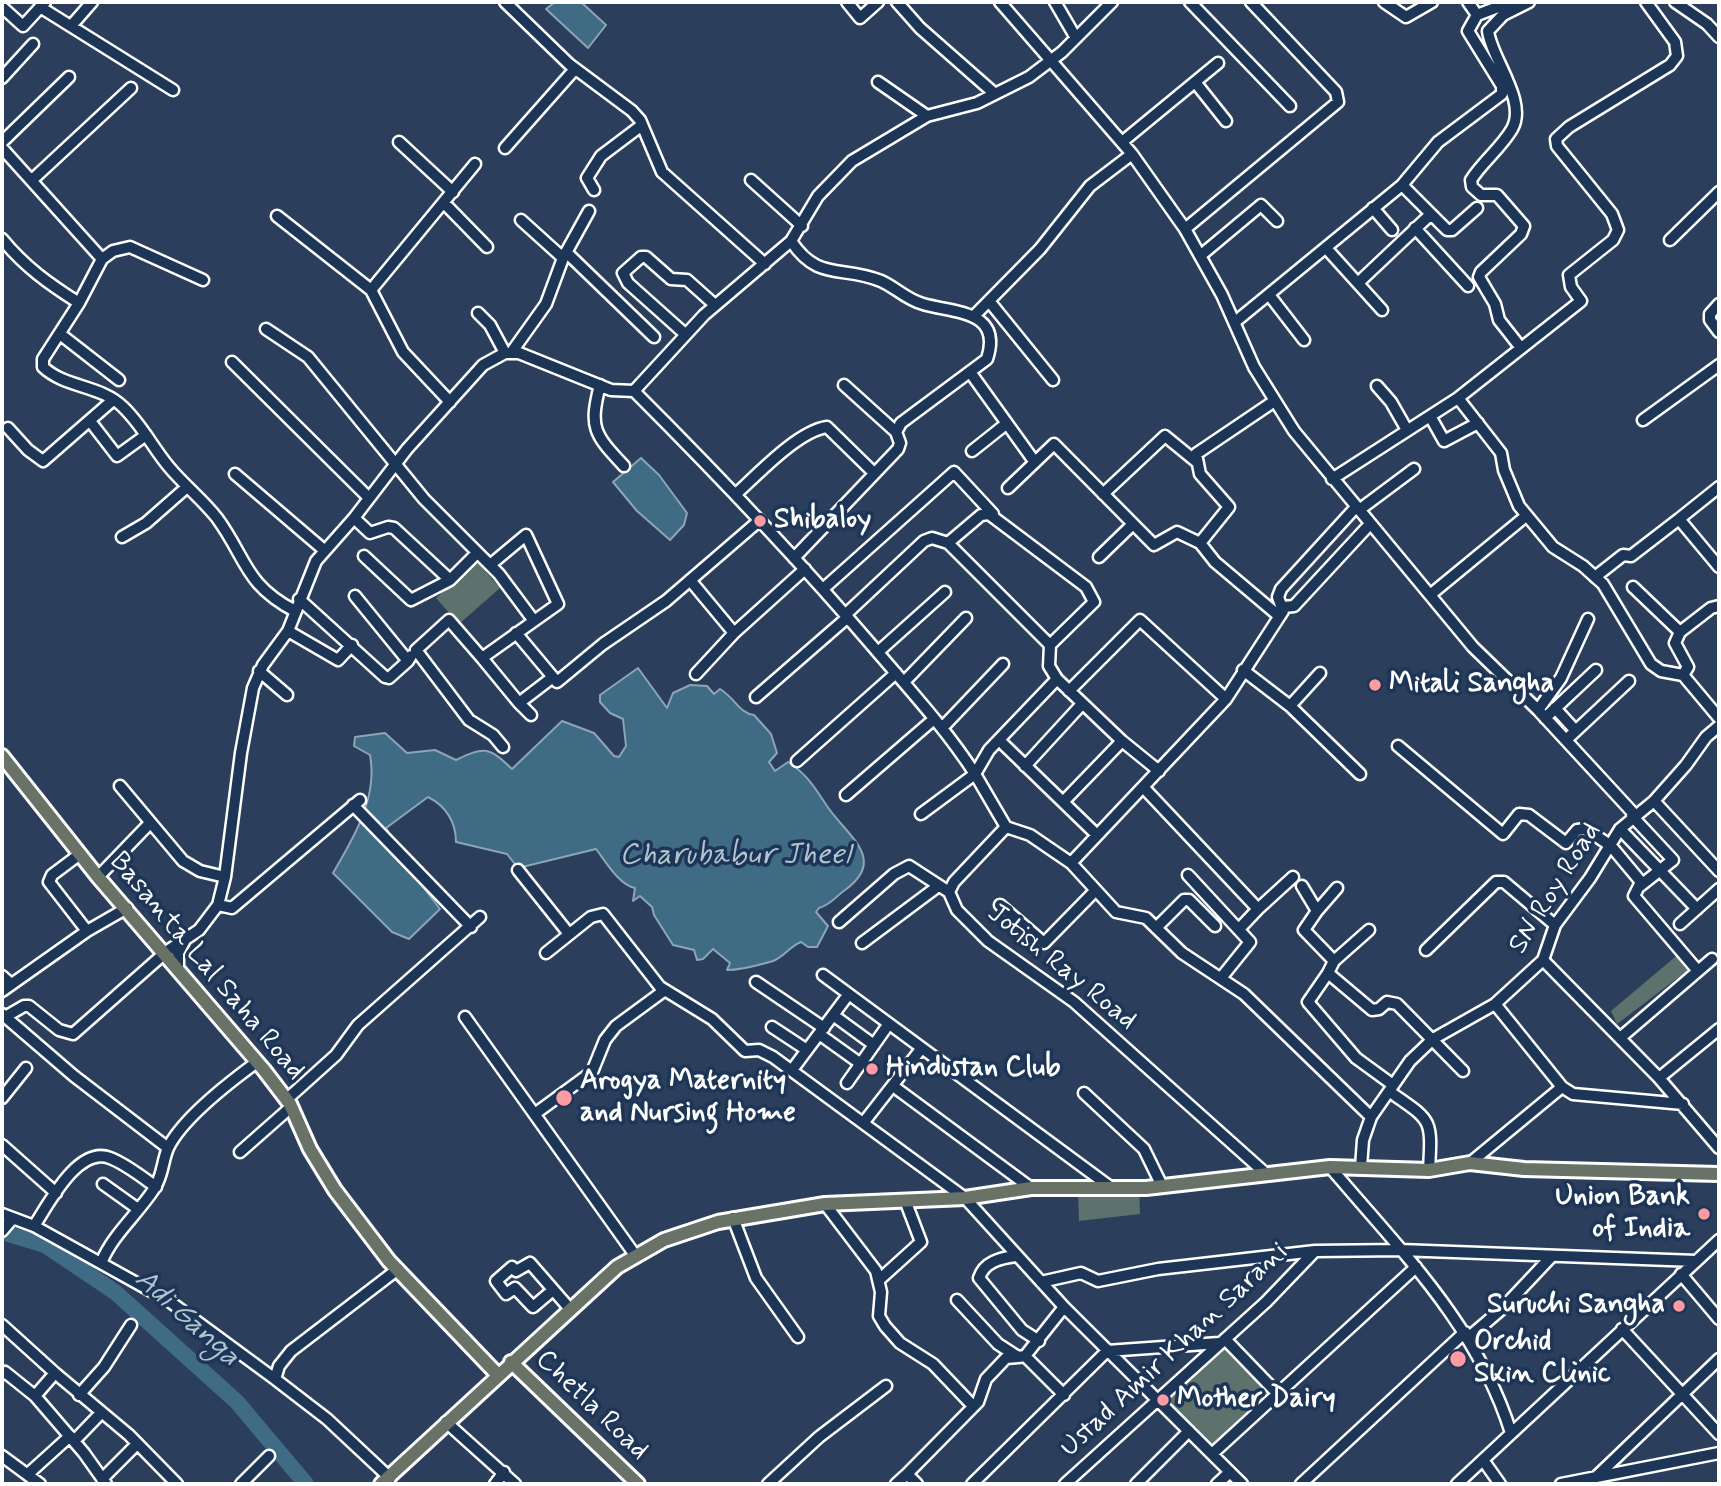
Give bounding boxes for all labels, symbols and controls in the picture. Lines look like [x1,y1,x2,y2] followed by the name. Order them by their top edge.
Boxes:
[774,504,871,538] place label: Shibaloy
[752,513,768,529] marker: Shibaloy
[1389,668,1554,702] place label: Mitali Sangha
[1367,677,1383,693] marker: Mitali Sangha
[1502,817,1610,961] street label: SN Roy Road
[619,839,851,875] water label: Charubabur Jheel
[101,846,311,1088] street label: Basanta Lal Saha Road
[980,898,1142,1038] street label: Jotish Ray Road
[886,1052,1061,1086] place label: Hindustan Club
[864,1061,880,1077] marker: Hindustan Club
[580,1065,796,1131] place label: Arogya Maternity and Nursing Home
[554,1088,574,1108] marker: Arogya Maternity and Nursing Home
[1555,1181,1690,1247] place label: Union Bank of India
[1696,1206,1712,1222] marker: Union Bank of India
[1054,1237,1296,1465] street label: Ustad Amir Khan Sarani
[126,1263,246,1375] water label: Adi Ganga
[1487,1289,1665,1323] place label: Suruchi Sangha
[1671,1298,1687,1314] marker: Suruchi Sangha
[1474,1326,1611,1392] place label: Orchid Skin Clinic
[527,1344,655,1468] street label: Chetla Road
[1448,1349,1468,1369] marker: Orchid Skin Clinic
[1177,1383,1336,1417] place label: Mother Dairy
[1155,1392,1171,1408] marker: Mother Dairy

